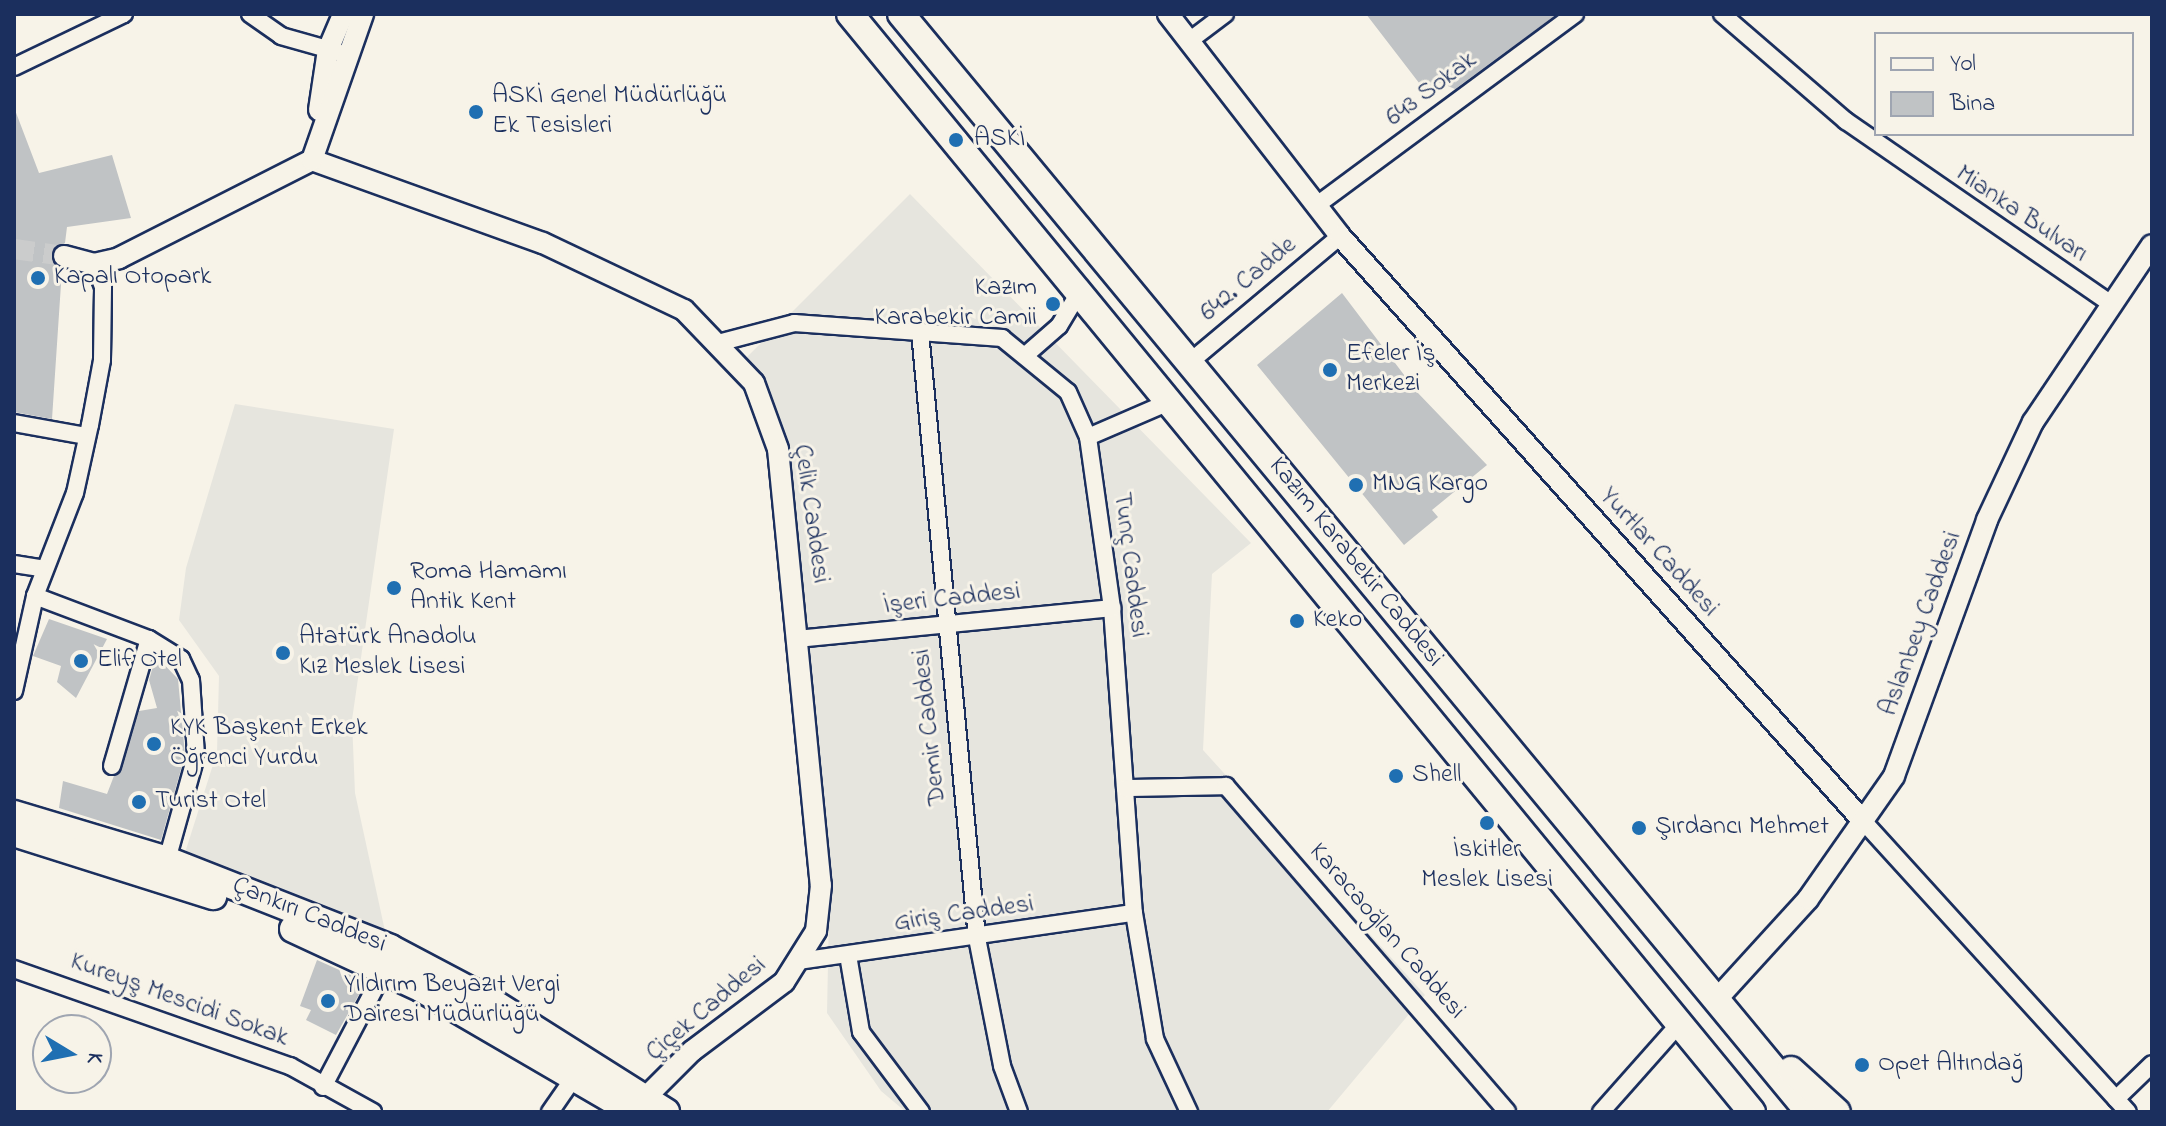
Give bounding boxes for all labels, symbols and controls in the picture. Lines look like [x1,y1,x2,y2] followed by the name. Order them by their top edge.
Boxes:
[1874,32,2134,136] legend
[1380,46,1484,134] street label: 643 Sokak
[1950,47,1976,82] text: Yol
[492,81,727,142] place label: ASKİ Genel Müdürlüğü Ek Tesisleri
[1950,87,1995,122] text: Bina
[467,103,485,121] marker: ASKİ Genel Müdürlüğü Ek Tesisleri
[974,124,1025,156] place label: ASKİ
[945,129,967,151] marker: ASKİ
[1949,159,2093,271] street label: Mianka Bulvarı
[1195,231,1303,329] street label: 642. Cadde
[54,262,211,294] place label: Kapalı Otopark
[29,269,47,287] marker: Kapalı Otopark
[874,273,1037,334] place label: Kazım Karabekir Camii
[1044,295,1062,313] marker: Kazım Karabekir Camii
[1346,339,1435,400] place label: Efeler İş Merkezi
[1321,361,1339,379] marker: Efeler İş Merkezi
[785,443,835,585] street label: Çelik Caddesi
[1261,452,1449,674] street label: Kazım Karabekir Caddesi
[1372,469,1488,501] place label: MNG Kargo
[1347,476,1365,494] marker: MNG Kargo
[1592,482,1724,624] street label: Yurtlar Caddesi
[1105,491,1153,639] street label: Tunç Caddesi
[1874,528,1970,720] street label: Aslanbey Caddesi
[410,557,567,618] place label: Roma Hamamı Antik Kent
[882,577,1022,623] street label: İşeri Caddesi
[385,579,403,597] marker: Roma Hamamı Antik Kent
[1313,605,1362,637] place label: Keko
[1288,612,1306,630] marker: Keko
[299,622,477,684] place label: Atatürk Anadolu Kız Meslek Lisesi
[274,644,292,662] marker: Atatürk Anadolu Kız Meslek Lisesi
[97,645,182,677] place label: Elif Otel
[907,647,955,807] street label: Demir Caddesi
[72,652,90,670] marker: Elif Otel
[170,713,368,774] place label: KYK Başkent Erkek Öğrenci Yurdu
[145,735,163,753] marker: KYK Başkent Erkek Öğrenci Yurdu
[1412,760,1461,792] place label: Shell
[1387,767,1405,785] marker: Shell
[155,786,266,818] place label: Turist Otel
[130,793,148,811] marker: Turist Otel
[1655,812,1829,844] place label: Şırdancı Mehmet
[1478,814,1496,832] marker: İskitler Meslek Lisesi
[1630,819,1648,837] marker: Şırdancı Mehmet
[1421,835,1553,896] place label: İskitler Meslek Lisesi
[1301,837,1471,1027] street label: Karacaoğlan Caddesi
[227,871,391,961] street label: Çankırı Caddesi
[892,890,1036,940] street label: Giriş Caddesi
[65,947,293,1055] street label: Kureyş Mescidi Sokak
[641,951,773,1069] street label: Çiçek Caddesi
[344,970,560,1032] place label: Yıldırım Beyazıt Vergi Dairesi Müdürlüğü
[319,992,337,1010] marker: Yıldırım Beyazıt Vergi Dairesi Müdürlüğü
[32,1014,112,1094] north arrow
[1878,1049,2023,1081] place label: Opet Altındağ
[77,1050,110,1066] text: K
[1853,1056,1871,1074] marker: Opet Altındağ

